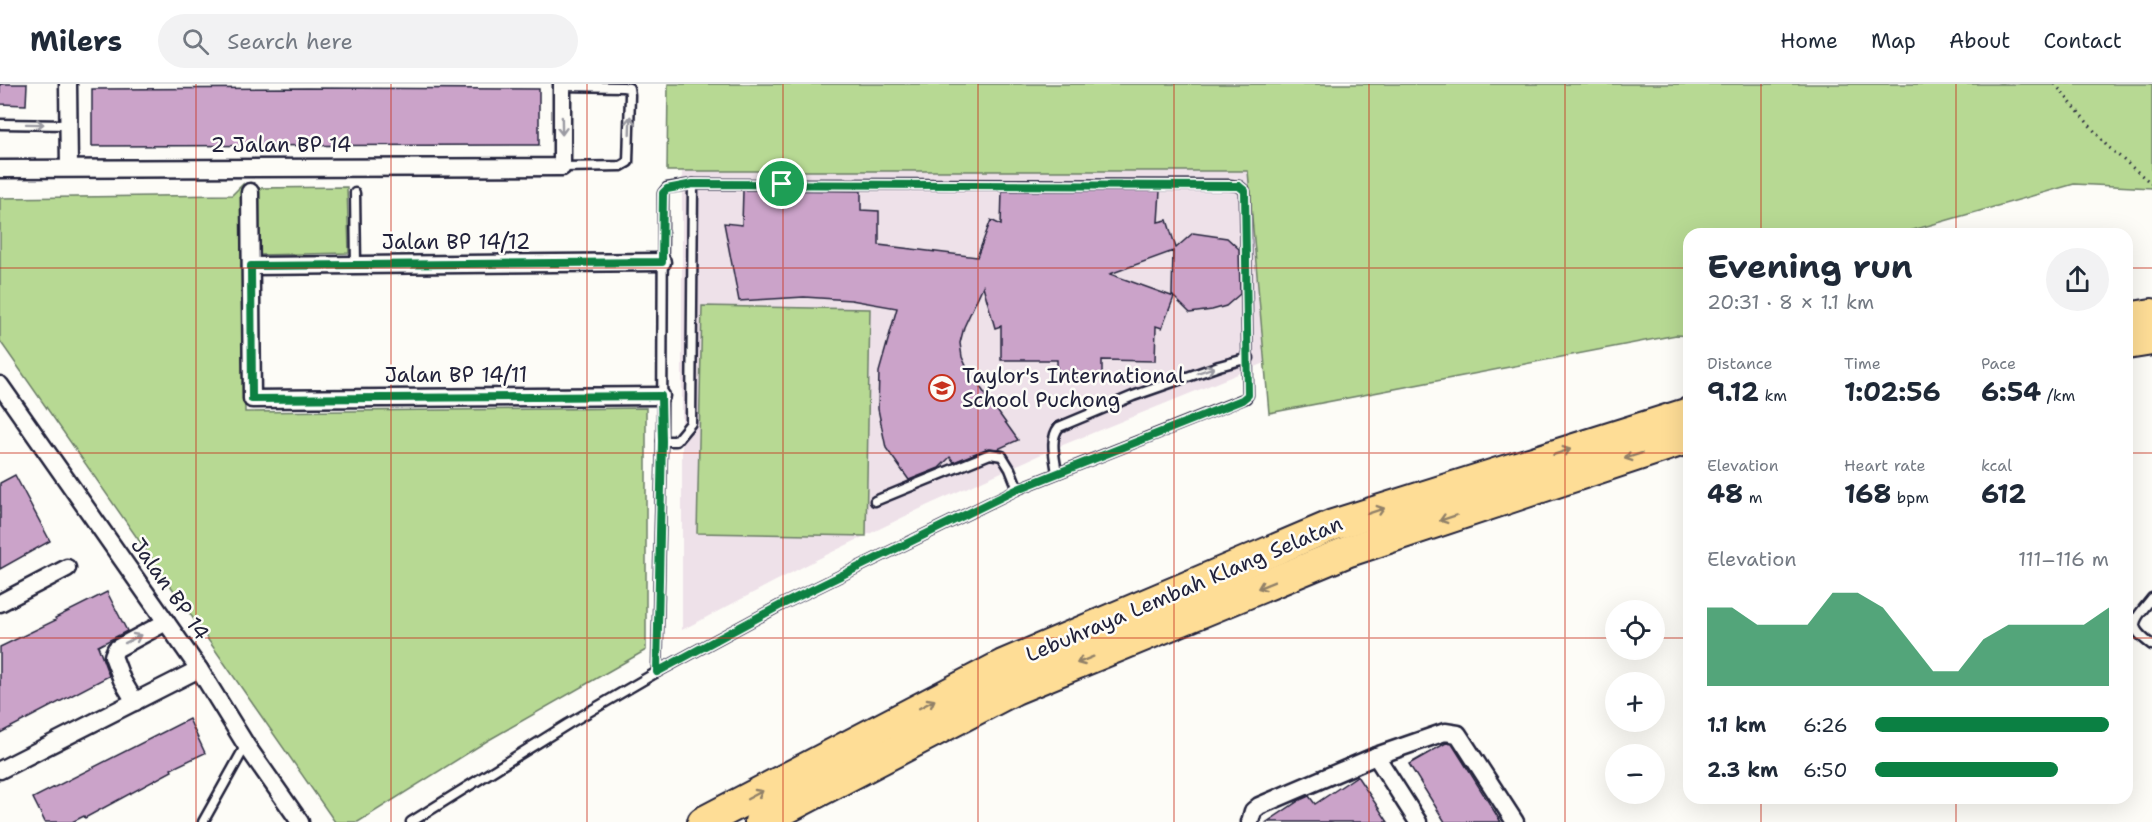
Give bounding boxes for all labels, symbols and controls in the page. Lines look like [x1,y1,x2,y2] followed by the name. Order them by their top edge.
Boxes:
[158,14,578,68] search box
[30,22,122,60] text: Milers
[179,25,212,58] icon: search
[227,27,353,56] text: Search here
[1780,27,1838,55] text: Home
[1871,27,1916,55] text: Map
[1949,27,2010,55] text: About
[2043,27,2122,55] text: Contact
[556,116,568,136] one-way arrow
[624,116,635,136] one-way arrow
[24,118,44,130] one-way arrow
[210,131,352,159] street label: 2 Jalan BP 14
[756,158,807,209] pin
[765,167,798,200] icon: arrive
[382,228,530,256] street label: Jalan BP 14/12
[1707,244,1913,289] text: Evening run
[2046,248,2109,311] button: share
[1707,289,1874,315] text: 20:31 · 8 × 1.1 km
[1707,353,1773,374] text: Distance
[1844,353,1881,374] text: Time
[1981,353,2016,374] text: Pace
[384,361,528,389] street label: Jalan BP 14/11
[962,362,1185,414] place label: Taylor's International School Puchong
[1196,364,1215,375] one-way arrow
[927,373,957,403] school or university icon: Taylor's International School Puchong
[1707,374,1759,409] text: 9.12
[1844,374,1941,409] text: 1:02:56
[1981,374,2041,409] text: 6:54
[1759,385,1787,406] text: km
[2041,385,2075,406] text: /km
[1552,446,1571,457] one-way arrow
[1624,451,1643,462] one-way arrow
[1707,455,1779,476] text: Elevation
[1844,455,1926,476] text: Heart rate
[1981,455,2012,476] text: kcal
[1707,476,1743,511] text: 48
[1844,476,1891,511] text: 168
[1981,476,2026,511] text: 612
[1743,487,1763,508] text: m
[1891,487,1929,508] text: bpm
[1366,505,1385,516] one-way arrow
[1021,509,1347,669] street label: Lebuhraya Lembah Klang Selatan
[1439,513,1458,524] one-way arrow
[124,532,216,646] street label: Jalan BP 14
[1707,546,1797,572] text: Elevation
[2018,546,2109,572] text: 111–116 m
[1257,580,1275,591] one-way arrow
[1605,600,1665,804] map controls
[1605,600,1665,660] button: locate
[124,633,142,645] one-way arrow
[1077,655,1095,666] one-way arrow
[1605,672,1665,732] button: +
[918,698,936,709] one-way arrow
[1707,712,1766,738] text: 1.1 km
[1803,712,1848,738] text: 6:26
[1605,744,1665,804] button: −
[1707,757,1778,783] text: 2.3 km
[1803,757,1847,783] text: 6:50
[745,789,763,800] one-way arrow

